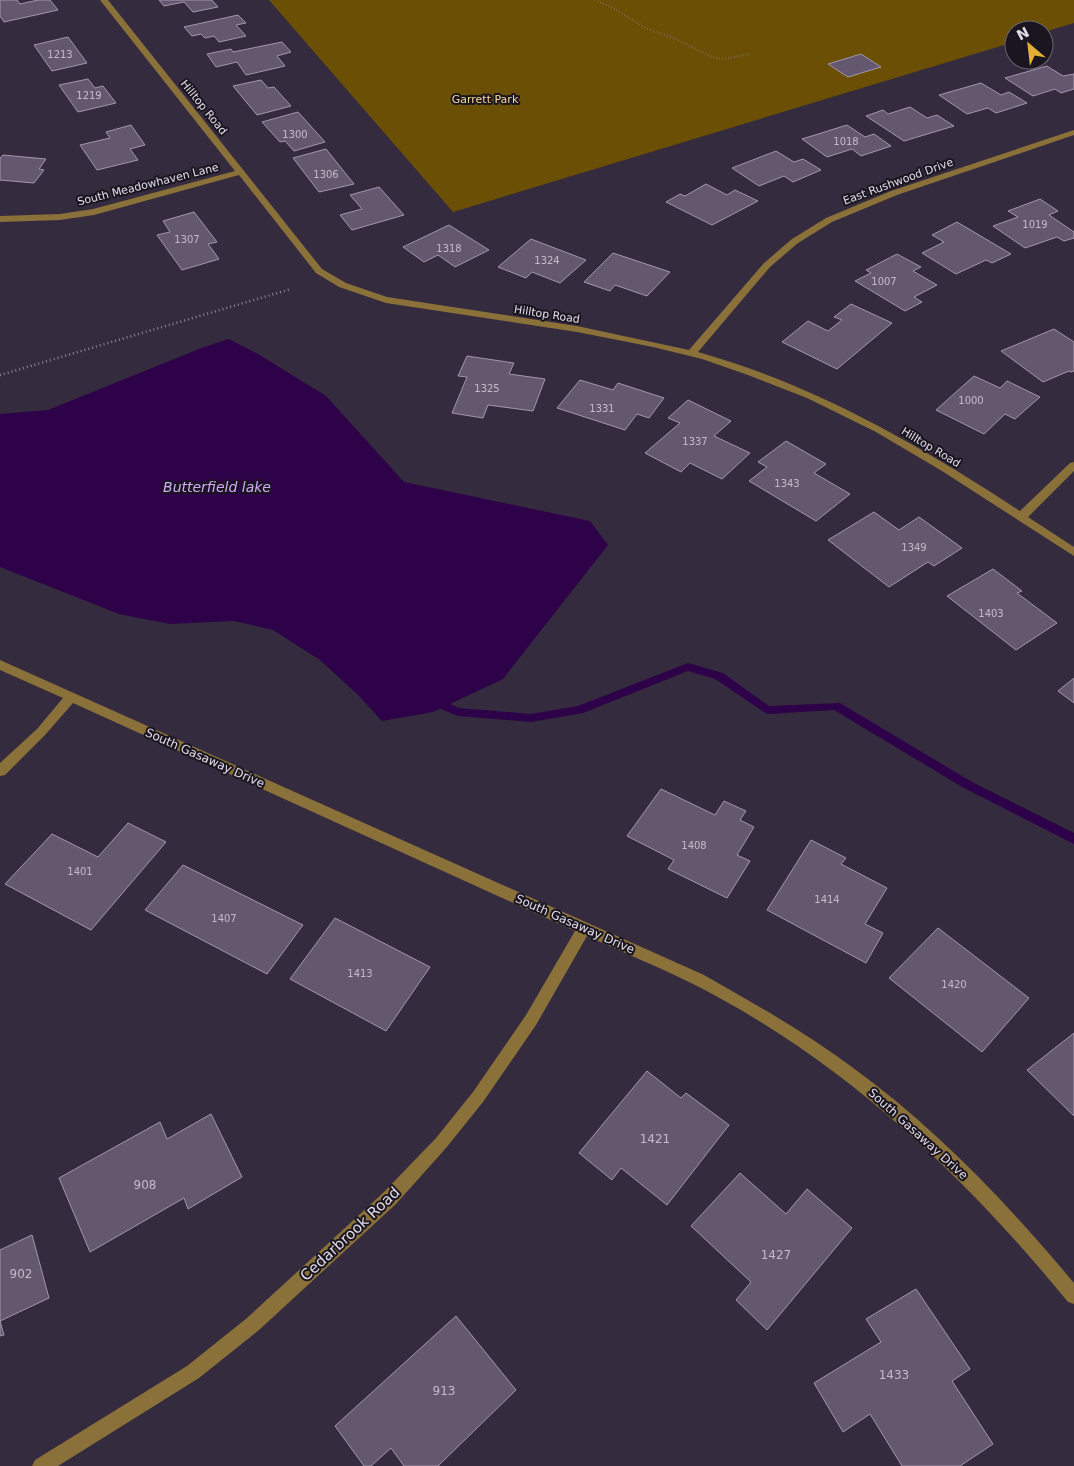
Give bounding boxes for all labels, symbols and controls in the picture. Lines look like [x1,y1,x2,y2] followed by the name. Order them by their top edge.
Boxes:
[1004,20,1054,70] north arrow
[1014,24,1032,43] text: N
[47,49,73,60] house number: 1213
[178,77,230,137] street label: Hilltop Road
[76,90,102,101] house number: 1219
[452,93,519,106] park label: Garrett Park
[282,129,308,140] house number: 1300
[833,136,859,147] house number: 1018
[841,155,955,207] street label: East Rushwood Drive
[76,161,220,208] street label: South Meadowhaven Lane
[313,169,339,180] house number: 1306
[1022,219,1048,230] house number: 1019
[174,234,200,245] house number: 1307
[436,243,462,254] house number: 1318
[534,255,560,266] house number: 1324
[871,276,897,287] house number: 1007
[513,303,581,326] street label: Hilltop Road
[474,383,500,394] house number: 1325
[958,395,984,406] house number: 1000
[589,403,615,414] house number: 1331
[899,425,963,470] street label: Hilltop Road
[682,436,708,447] house number: 1337
[774,478,800,489] house number: 1343
[163,479,271,495] water label: Butterfield lake
[901,542,927,553] house number: 1349
[978,608,1004,619] house number: 1403
[143,725,267,791] street label: South Gasaway Drive
[681,840,707,851] house number: 1408
[67,866,93,877] house number: 1401
[513,891,637,957] street label: South Gasaway Drive
[814,894,840,905] house number: 1414
[211,913,237,924] house number: 1407
[347,968,373,979] house number: 1413
[941,979,967,990] house number: 1420
[865,1086,971,1182] street label: South Gasaway Drive
[640,1132,670,1146] house number: 1421
[134,1178,156,1192] house number: 908
[297,1183,403,1285] street label: Cedarbrook Road
[761,1248,791,1262] house number: 1427
[10,1267,32,1281] house number: 902
[879,1368,909,1382] house number: 1433
[433,1384,455,1398] house number: 913

